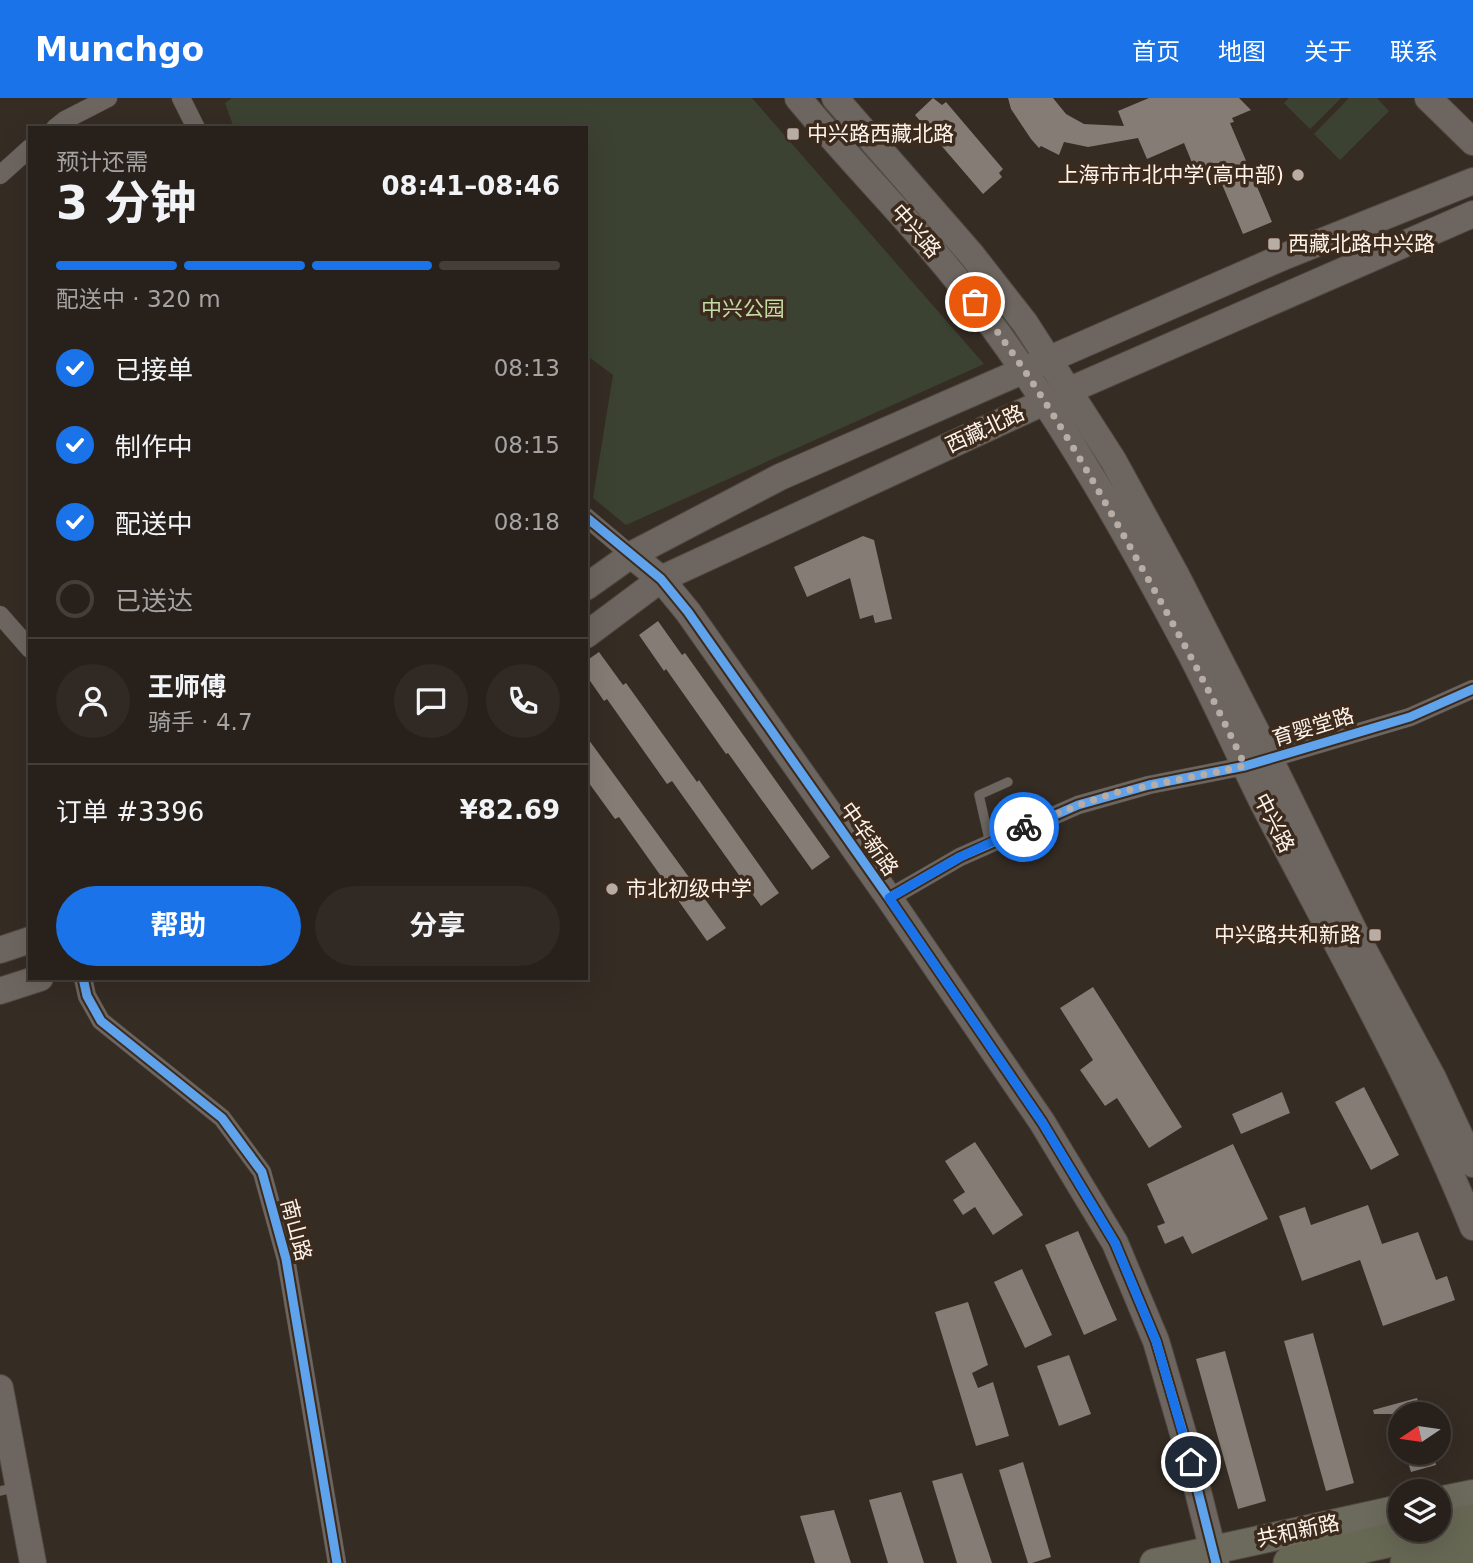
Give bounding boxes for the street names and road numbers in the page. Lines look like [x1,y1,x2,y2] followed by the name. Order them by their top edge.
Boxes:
[886,199,946,263] street label: 中兴路
[942,400,1028,458] street label: 西藏北路
[1269,703,1357,751] street label: 育婴堂路
[1249,789,1299,857] street label: 中兴路
[835,798,903,880] street label: 中华新路
[276,1196,316,1264] street label: 南山路
[1254,1511,1342,1551] street label: 共和新路

